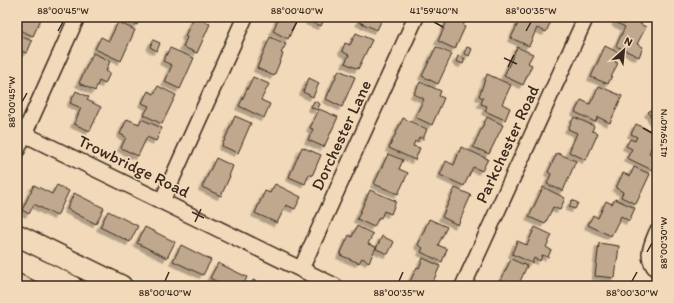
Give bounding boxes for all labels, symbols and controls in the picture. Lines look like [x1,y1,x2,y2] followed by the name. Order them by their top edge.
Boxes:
[37,4,89,17] text: 88°00'45"W
[271,4,324,17] text: 88°00'40"W
[410,4,459,17] text: 41°59'40"N
[506,4,557,17] text: 88°00'35"W
[604,30,644,70] north arrow
[622,34,635,49] text: N
[5,76,18,128] text: 88°00'45"W
[307,77,375,193] street label: Dorchester Lane
[471,82,543,206] street label: Parkchester Road
[657,108,670,157] text: 41°59'40"N
[75,130,194,202] street label: Trowbridge Road
[657,217,670,269] text: 88°00'30"W
[139,286,192,299] text: 88°00'40"W
[374,286,425,299] text: 88°00'35"W
[606,286,658,299] text: 88°00'30"W

